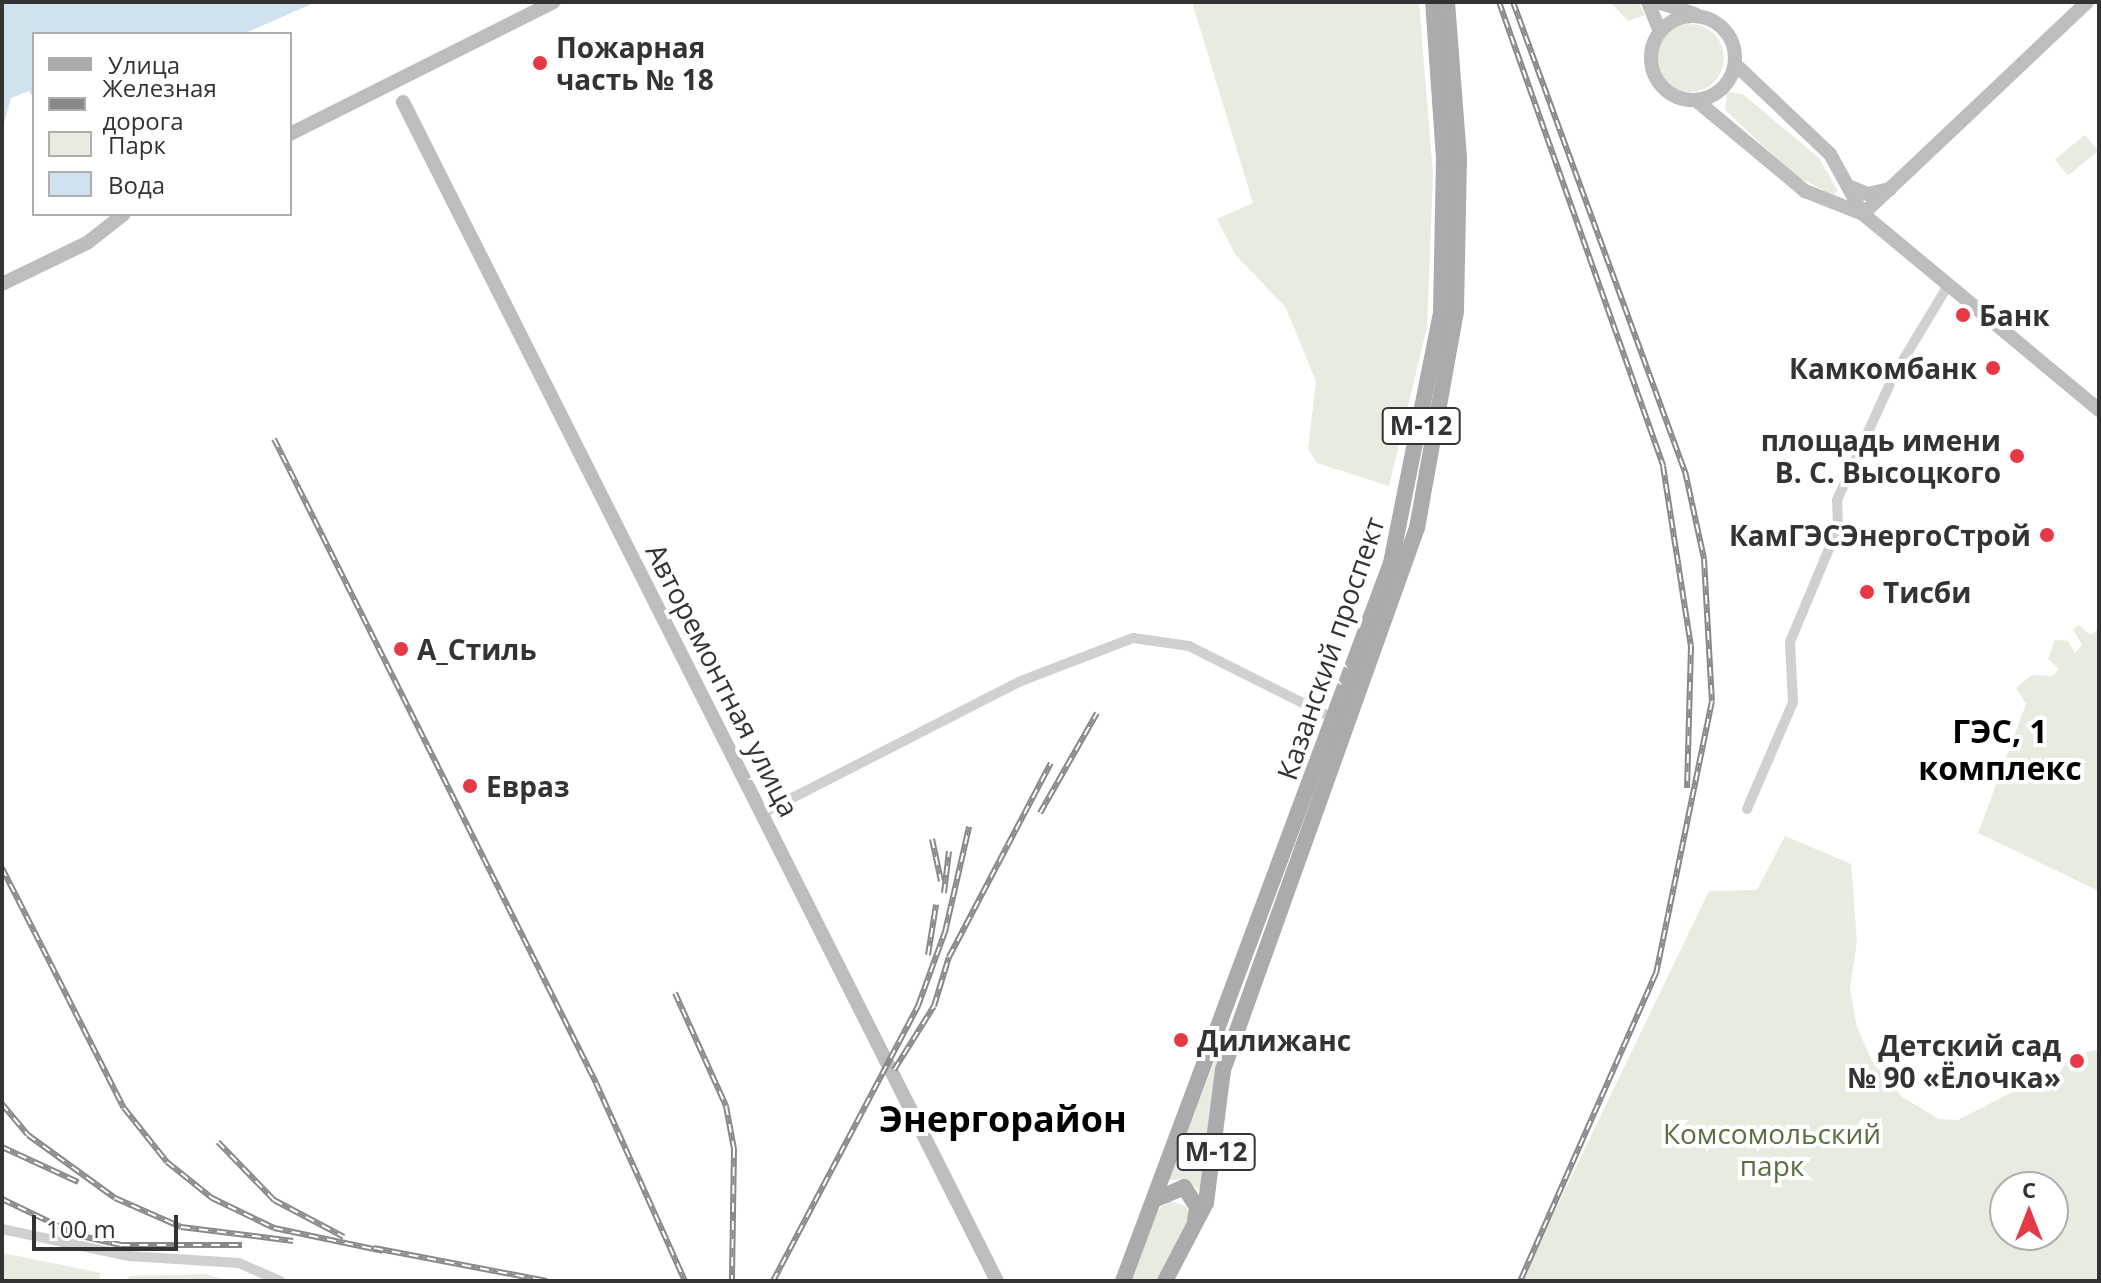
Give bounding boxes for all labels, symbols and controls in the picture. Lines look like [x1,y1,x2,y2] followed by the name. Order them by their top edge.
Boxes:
[556,30,714,96] place label: Пожарная часть № 18
[32,32,292,216] legend
[108,48,180,81] text: Улица
[531,54,549,72] marker: Пожарная часть № 18
[102,71,217,137] text: Железная дорога
[108,128,166,161] text: Парк
[108,168,165,201] text: Вода
[1979,298,2050,332] place label: Банк
[1954,306,1972,324] marker: Банк
[1789,351,1977,385] place label: Камкомбанк
[1984,359,2002,377] marker: Камкомбанк
[1381,404,1461,448] road number: М-12
[1761,423,2001,489] place label: площадь имени В. С. Высоцкого
[2008,447,2026,465] marker: площадь имени В. С. Высоцкого
[1269,512,1391,784] street label: Казанский проспект
[1729,518,2031,552] place label: КамГЭСЭнергоСтрой
[2038,526,2056,544] marker: КамГЭСЭнергоСтрой
[639,538,807,822] street label: Авторемонтная улица
[1883,575,1971,609] place label: Тисби
[1858,583,1876,601] marker: Тисби
[417,632,537,666] place label: А_Стиль
[392,640,410,658] marker: А_Стиль
[1918,713,2082,788] district label: ГЭС, 1 комплекс
[486,769,569,803] place label: Евраз
[461,777,479,795] marker: Евраз
[1197,1023,1351,1057] place label: Дилижанс
[1848,1028,2061,1094] place label: Детский сад № 90 «Ёлочка»
[1172,1031,1190,1049] marker: Дилижанс
[2068,1052,2086,1070] marker: Детский сад № 90 «Ёлочка»
[879,1097,1127,1141] district label: Энергорайон
[1663,1116,1881,1182] park label: Комсомольский парк
[1176,1130,1256,1174] road number: М-12
[1989,1171,2069,1251] north arrow
[2022,1174,2036,1204] text: С
[36,1199,182,1249] scale bar
[46,1212,116,1245] text: 100 m

